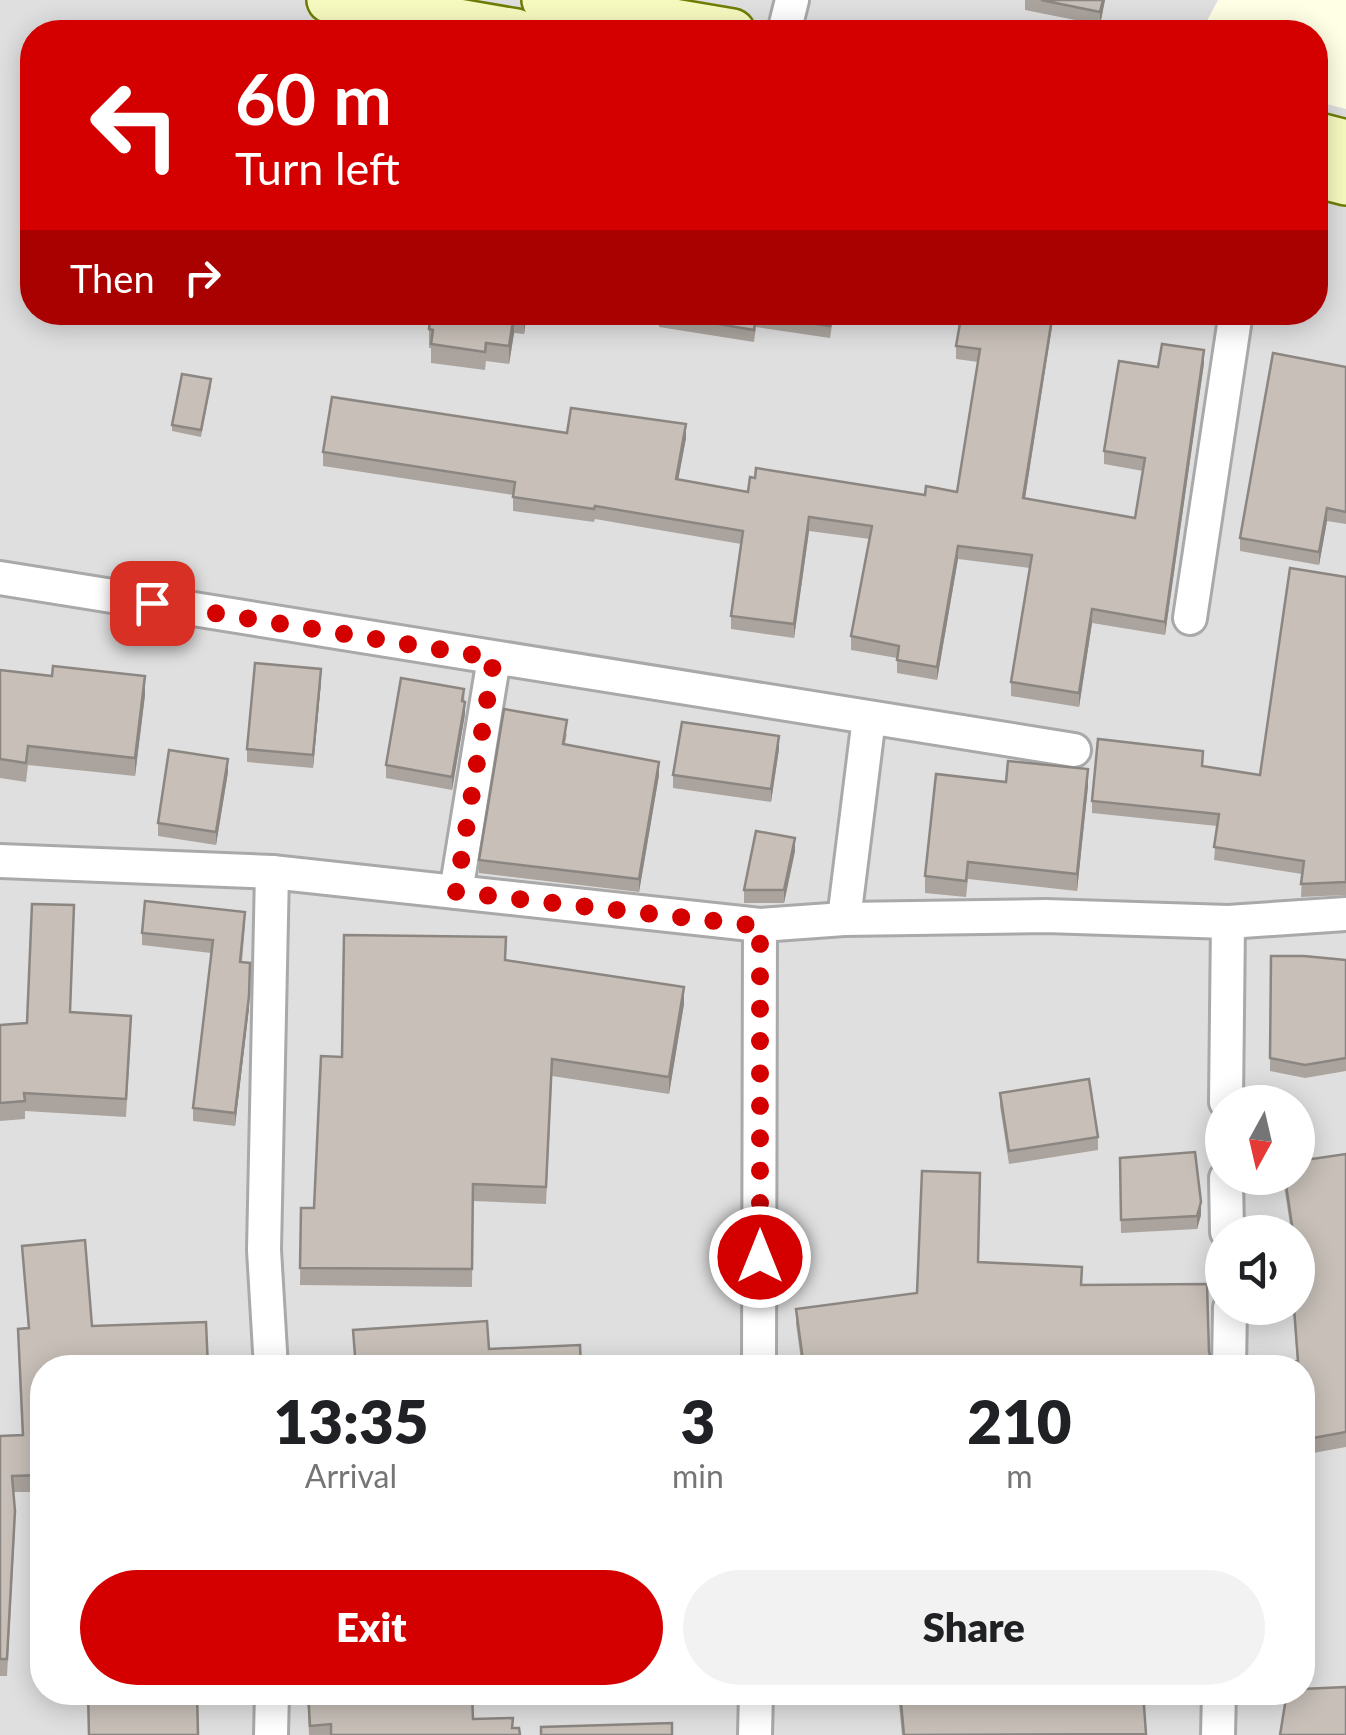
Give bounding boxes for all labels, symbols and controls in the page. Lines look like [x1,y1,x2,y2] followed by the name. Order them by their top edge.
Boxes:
[235,56,392,140] text: 60 m
[70,60,200,190] icon: left
[235,141,400,195] text: Turn left
[175,250,230,305] icon: right
[70,255,155,301] text: Then
[110,561,195,646] pin
[125,576,180,631] icon: arrive
[1205,1085,1315,1195] north arrow
[1205,1085,1315,1325] map controls
[708,1205,812,1309] position arrow
[1205,1215,1315,1325] button: sound
[273,1385,429,1457] text: 13:35
[680,1385,715,1457] text: 3
[967,1385,1072,1457] text: 210
[305,1456,397,1495] text: Arrival
[672,1456,724,1495] text: min
[1006,1456,1033,1495] text: m
[80,1570,663,1685] button: Exit
[683,1570,1265,1685] button: Share

